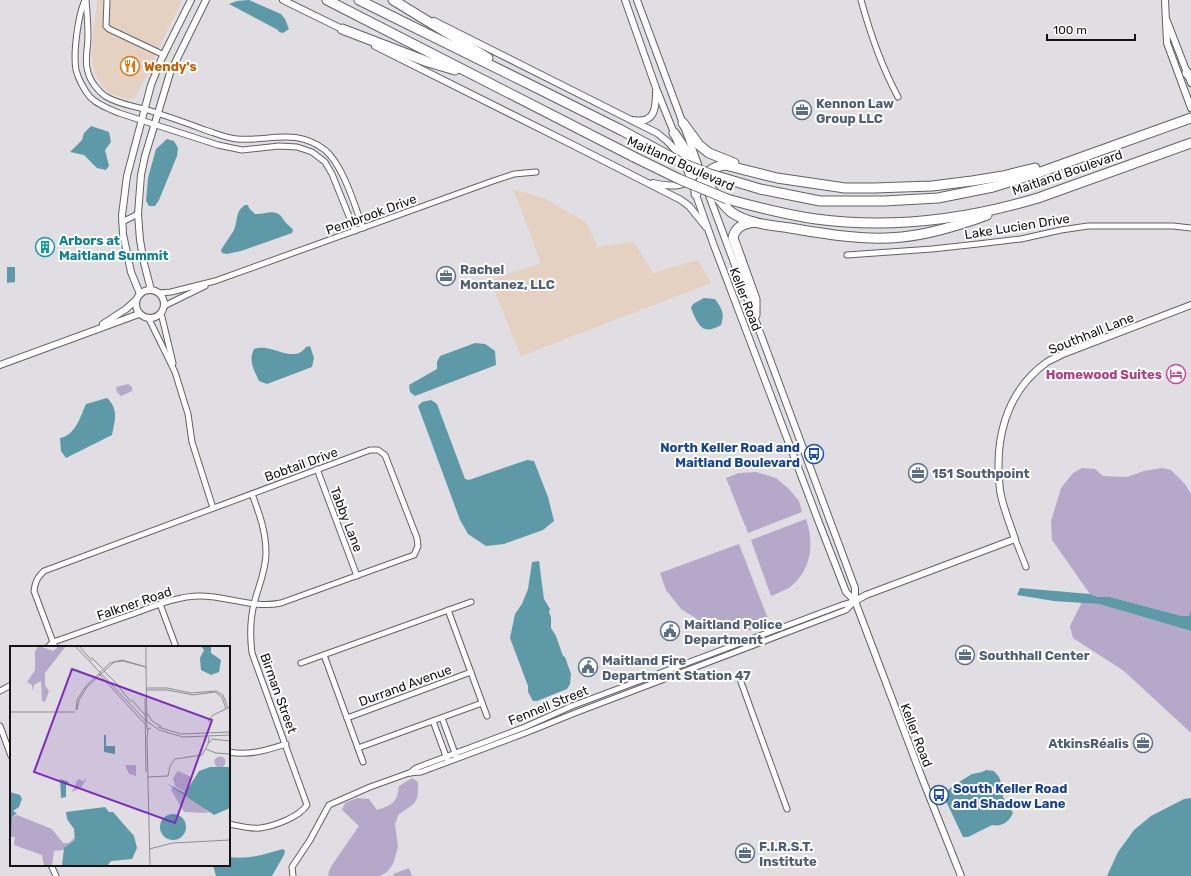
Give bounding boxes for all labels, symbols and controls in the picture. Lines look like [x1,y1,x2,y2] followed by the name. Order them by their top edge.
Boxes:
[1047,16,1135,42] scale bar
[1053,23,1087,37] text: 100 m
[119,55,141,77] restaurant icon: Wendy's
[144,59,197,74] place label: Wendy's
[816,96,894,126] place label: Kennon Law Group LLC
[791,99,813,121] office icon: Kennon Law Group LLC
[625,133,737,194] street label: Maitland Boulevard
[1010,147,1124,198] street label: Maitland Boulevard
[324,191,419,238] street label: Pembrook Drive
[963,211,1071,242] street label: Lake Lucien Drive
[59,233,169,263] place label: Arbors at Maitland Summit
[34,236,56,258] building icon: Arbors at Maitland Summit
[460,262,555,292] place label: Rachel Montanez, LLC
[435,265,457,287] office icon: Rachel Montanez, LLC
[727,265,765,333] street label: Keller Road
[1046,310,1136,357] street label: Southhall Lane
[1165,363,1187,385] hotel icon: Homewood Suites
[1046,367,1162,382] place label: Homewood Suites
[660,440,800,470] place label: North Keller Road and Maitland Boulevard
[803,443,825,465] bus stop icon: North Keller Road and Maitland Boulevard
[263,444,340,485] street label: Bobtail Drive
[907,462,929,484] office icon: 151 Southpoint
[932,466,1030,481] place label: 151 Southpoint
[327,485,366,554] street label: Tabby Lane
[95,584,174,623] street label: Falkner Road
[684,617,783,647] place label: Maitland Police Department
[659,620,681,642] public building icon: Maitland Police Department
[954,644,976,666] office icon: Southhall Center
[10,646,230,866] inset map
[979,648,1090,663] place label: Southhall Center
[257,651,300,735] street label: Birman Street
[602,653,751,683] place label: Maitland Fire Department Station 47
[577,656,599,678] public building icon: Maitland Fire Department Station 47
[357,662,454,709] street label: Durrand Avenue
[506,683,590,728] street label: Fennell Street
[898,701,936,769] street label: Keller Road
[1132,732,1154,754] office icon: AtkinsRéalis
[1048,736,1129,751] place label: AtkinsRéalis
[953,781,1067,811] place label: South Keller Road and Shadow Lane
[928,784,950,806] bus stop icon: South Keller Road and Shadow Lane
[759,839,817,869] place label: F.I.R.S.T. Institute
[734,842,756,864] office icon: F.I.R.S.T. Institute

